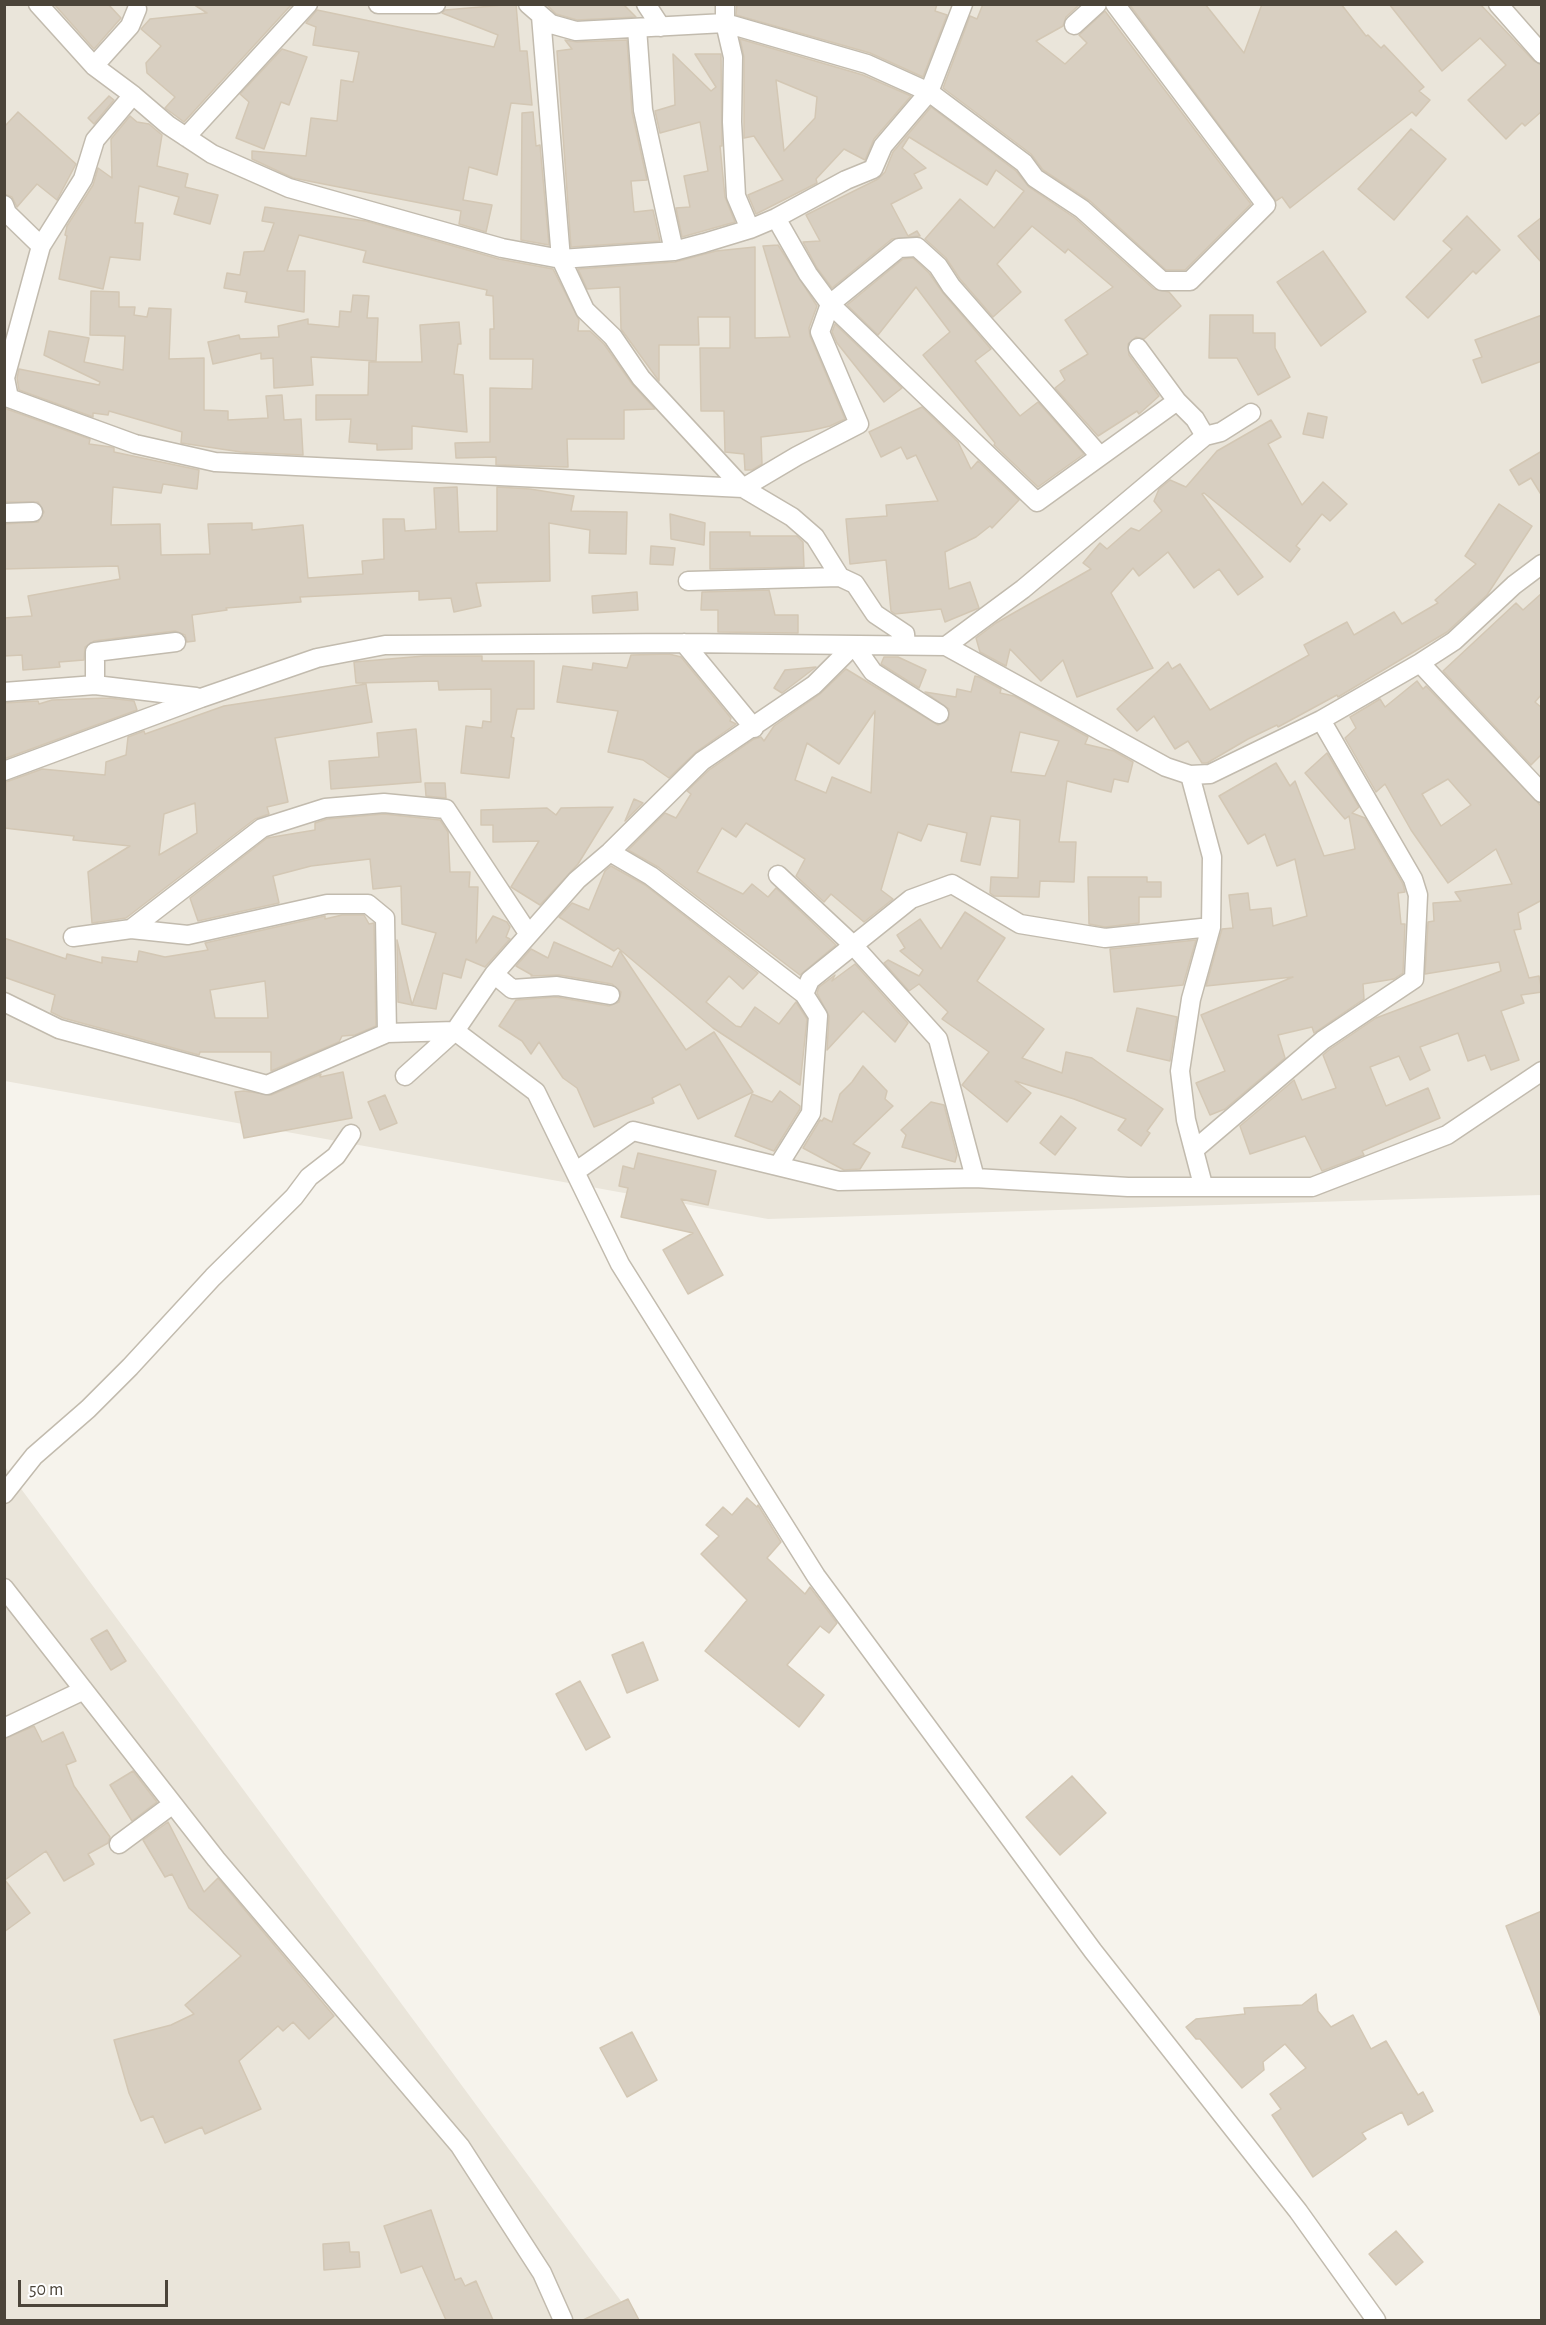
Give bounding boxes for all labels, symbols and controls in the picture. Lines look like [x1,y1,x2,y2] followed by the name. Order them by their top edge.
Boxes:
[21,2268,171,2306] scale bar
[29,2281,63,2299] text: 50 m

